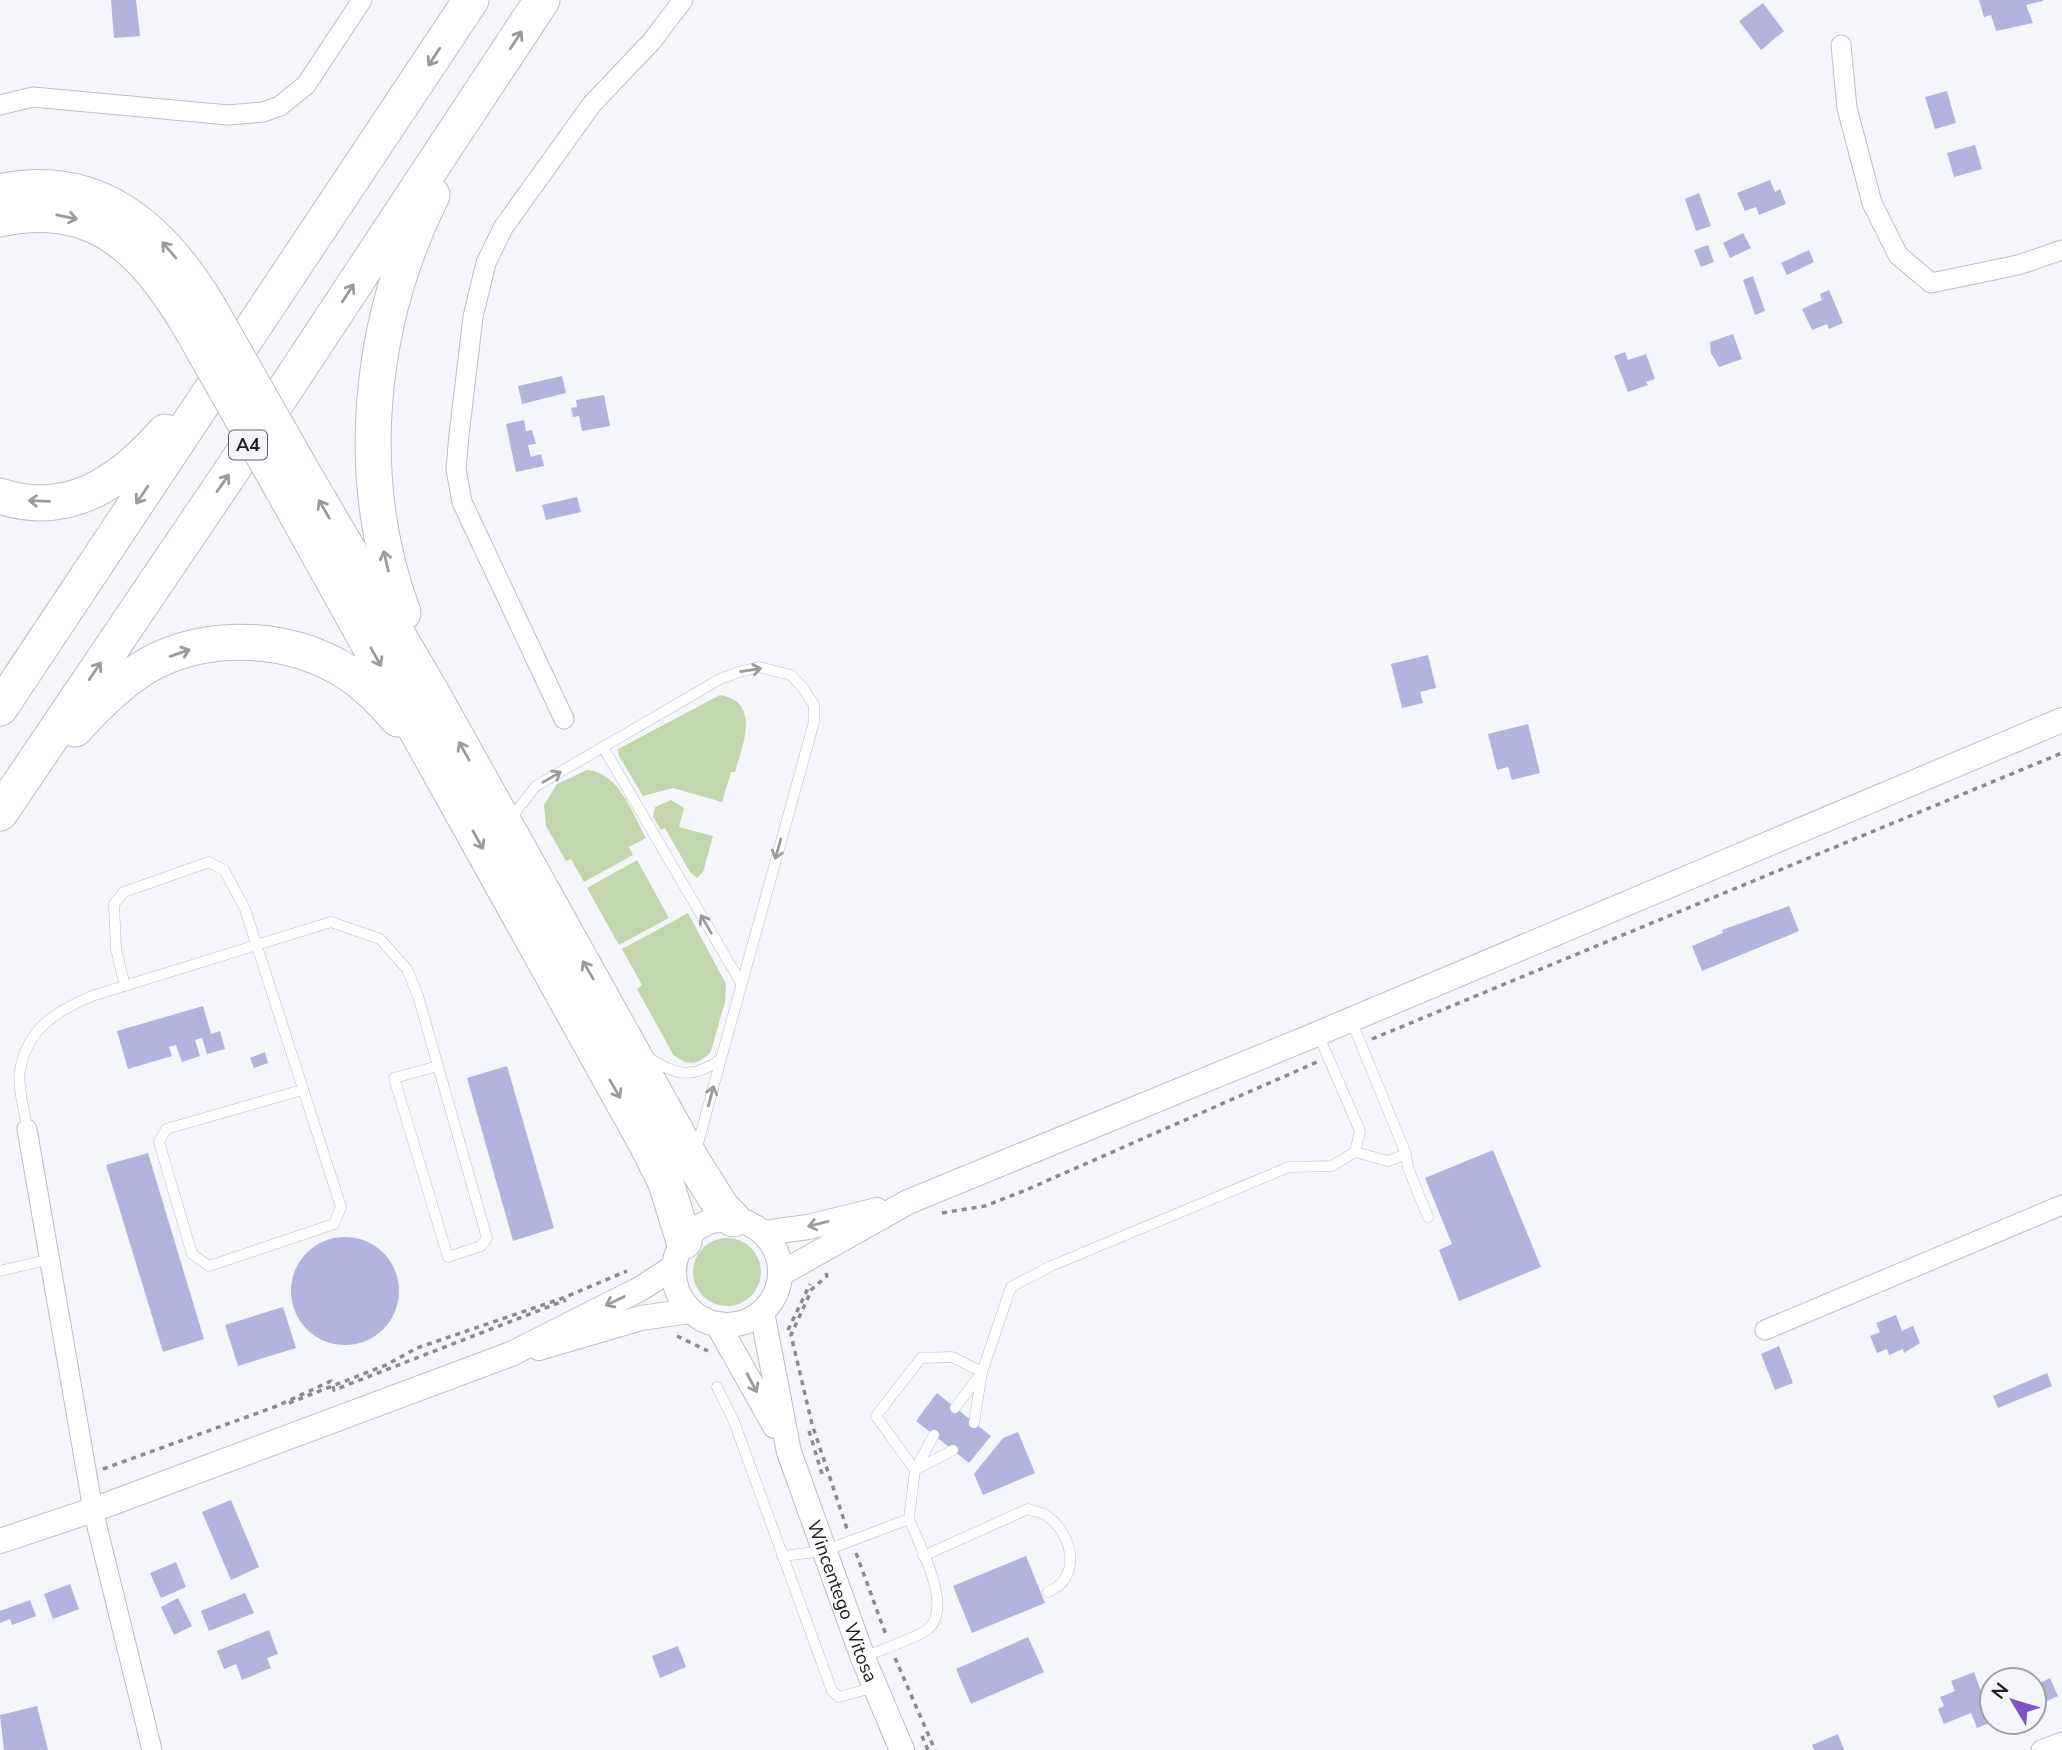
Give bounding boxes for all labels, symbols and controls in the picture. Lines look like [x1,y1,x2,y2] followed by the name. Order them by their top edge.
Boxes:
[509,30,523,50] one-way arrow
[426,47,441,66] one-way arrow
[55,210,78,224] one-way arrow
[161,241,177,259] one-way arrow
[341,284,355,303] one-way arrow
[229,430,267,460] road number: A4
[216,474,230,493] one-way arrow
[135,485,149,504] one-way arrow
[28,494,51,507] one-way arrow
[317,500,331,520] one-way arrow
[379,550,392,573] one-way arrow
[169,646,191,658] one-way arrow
[370,646,383,667] one-way arrow
[88,662,102,681] one-way arrow
[739,663,762,676] one-way arrow
[457,741,471,761] one-way arrow
[541,770,561,784] one-way arrow
[471,829,485,849] one-way arrow
[771,837,784,860] one-way arrow
[699,914,713,934] one-way arrow
[581,960,594,981] one-way arrow
[608,1078,622,1098] one-way arrow
[705,1085,718,1107] one-way arrow
[807,1218,830,1231] one-way arrow
[605,1295,626,1308] one-way arrow
[746,1373,760,1393] one-way arrow
[801,1517,884,1686] street label: Wincentego Witosa
[1978,1666,2048,1736] north arrow
[1986,1678,2015,1705] text: N

